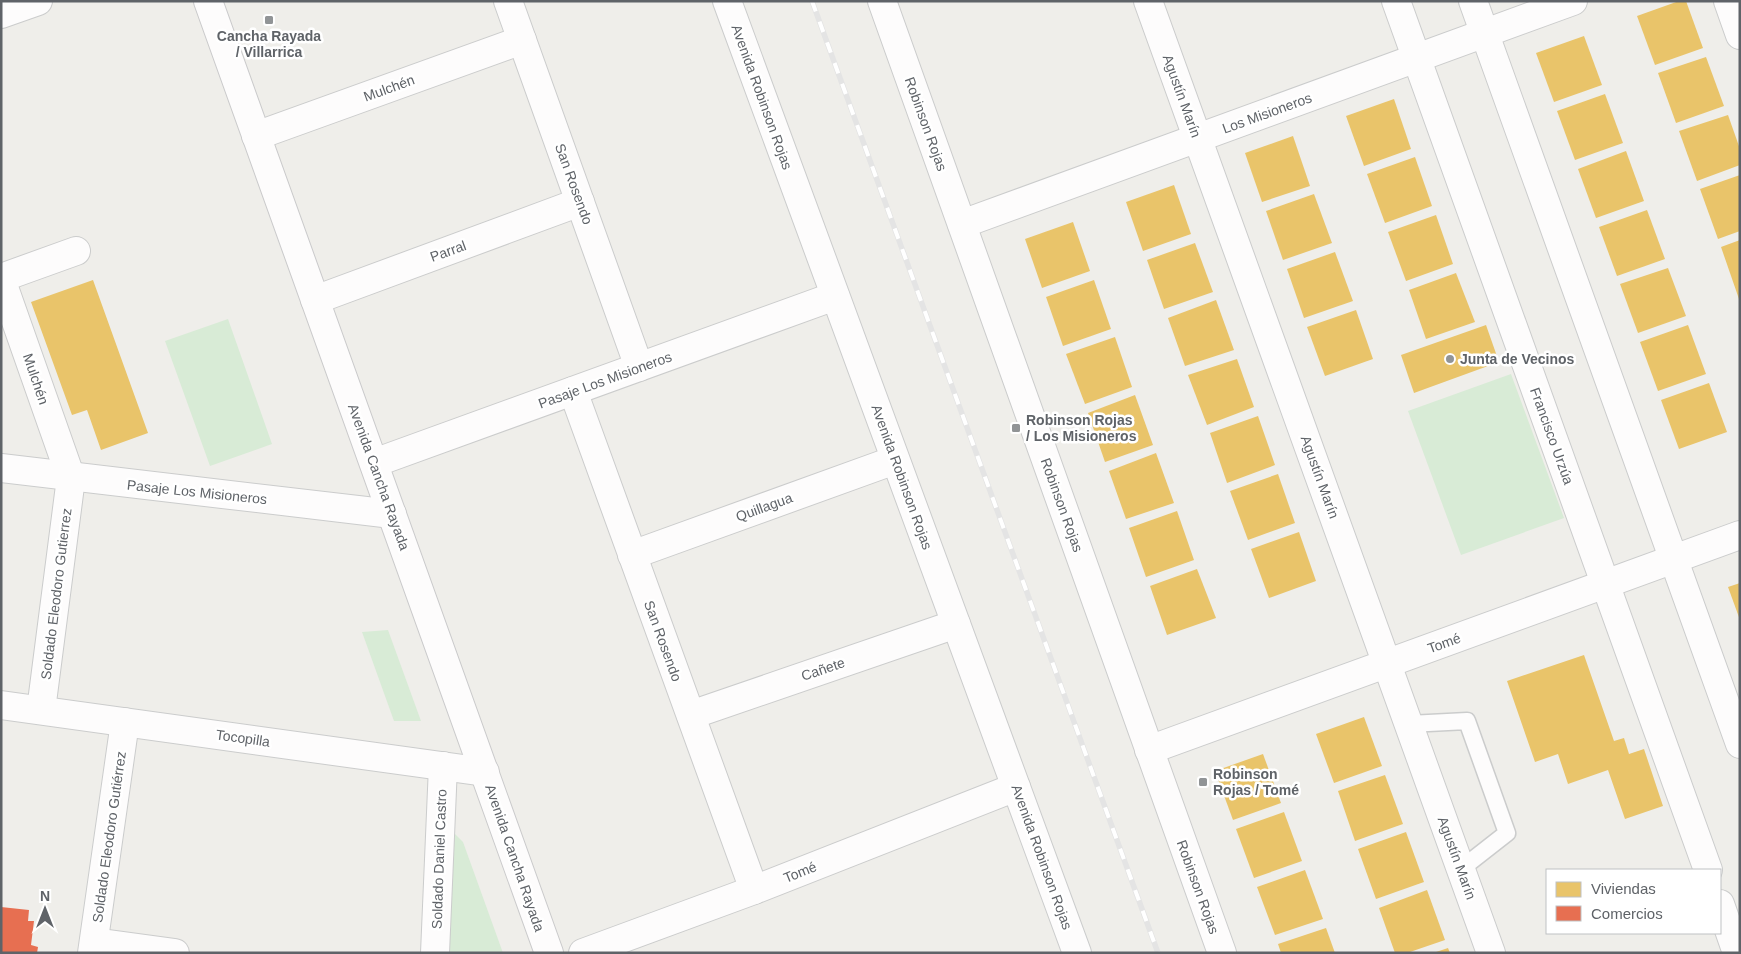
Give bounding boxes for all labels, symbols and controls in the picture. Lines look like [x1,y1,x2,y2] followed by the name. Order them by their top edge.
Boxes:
[263,14,275,26] marker: Cancha Rayada / Villarrica
[728,22,796,172] street label: Avenida Robinson Rojas
[217,28,321,60] place label: Cancha Rayada / Villarrica
[1160,52,1204,140] street label: Agustín Marín
[361,71,417,105] street label: Mulchén
[902,75,950,173] street label: Robinson Rojas
[1220,89,1314,137] street label: Los Misioneros
[552,141,596,227] street label: San Rosendo
[428,237,468,265] street label: Parral
[536,348,674,412] street label: Pasaje Los Misioneros
[20,351,52,407] street label: Mulchén
[1460,351,1575,367] place label: Junta de Vecinos
[1444,353,1456,365] marker: Junta de Vecinos
[1527,385,1577,487] street label: Francisco Urzúa
[345,402,413,553] street label: Avenida Cancha Rayada
[868,402,936,552] street label: Avenida Robinson Rojas
[1026,412,1137,444] place label: Robinson Rojas / Los Misioneros
[1010,422,1022,434] marker: Robinson Rojas / Los Misioneros
[1298,433,1342,521] street label: Agustín Marín
[1038,456,1086,554] street label: Robinson Rojas
[126,477,268,507] street label: Pasaje Los Misioneros
[733,489,795,525] street label: Quillagua
[38,507,74,681] street label: Soldado Eleodoro Gutierrez
[641,598,685,684] street label: San Rosendo
[1425,630,1463,656] street label: Tomé
[799,654,847,684] street label: Cañete
[215,726,271,750] street label: Tocopilla
[89,750,129,924] street label: Soldado Eleodoro Gutiérrez
[1213,766,1299,798] place label: Robinson Rojas / Tomé
[1197,776,1209,788] marker: Robinson Rojas / Tomé
[482,782,548,934] street label: Avenida Cancha Rayada
[1008,782,1076,932] street label: Avenida Robinson Rojas
[429,789,449,929] street label: Soldado Daniel Castro
[1435,814,1479,902] street label: Agustín Marín
[1174,838,1222,936] street label: Robinson Rojas
[781,858,819,886] street label: Tomé
[1546,869,1721,934] legend
[1591,880,1656,897] text: Viviendas
[20,884,70,934] north arrow
[40,888,50,904] text: N
[1591,905,1663,922] text: Comercios

